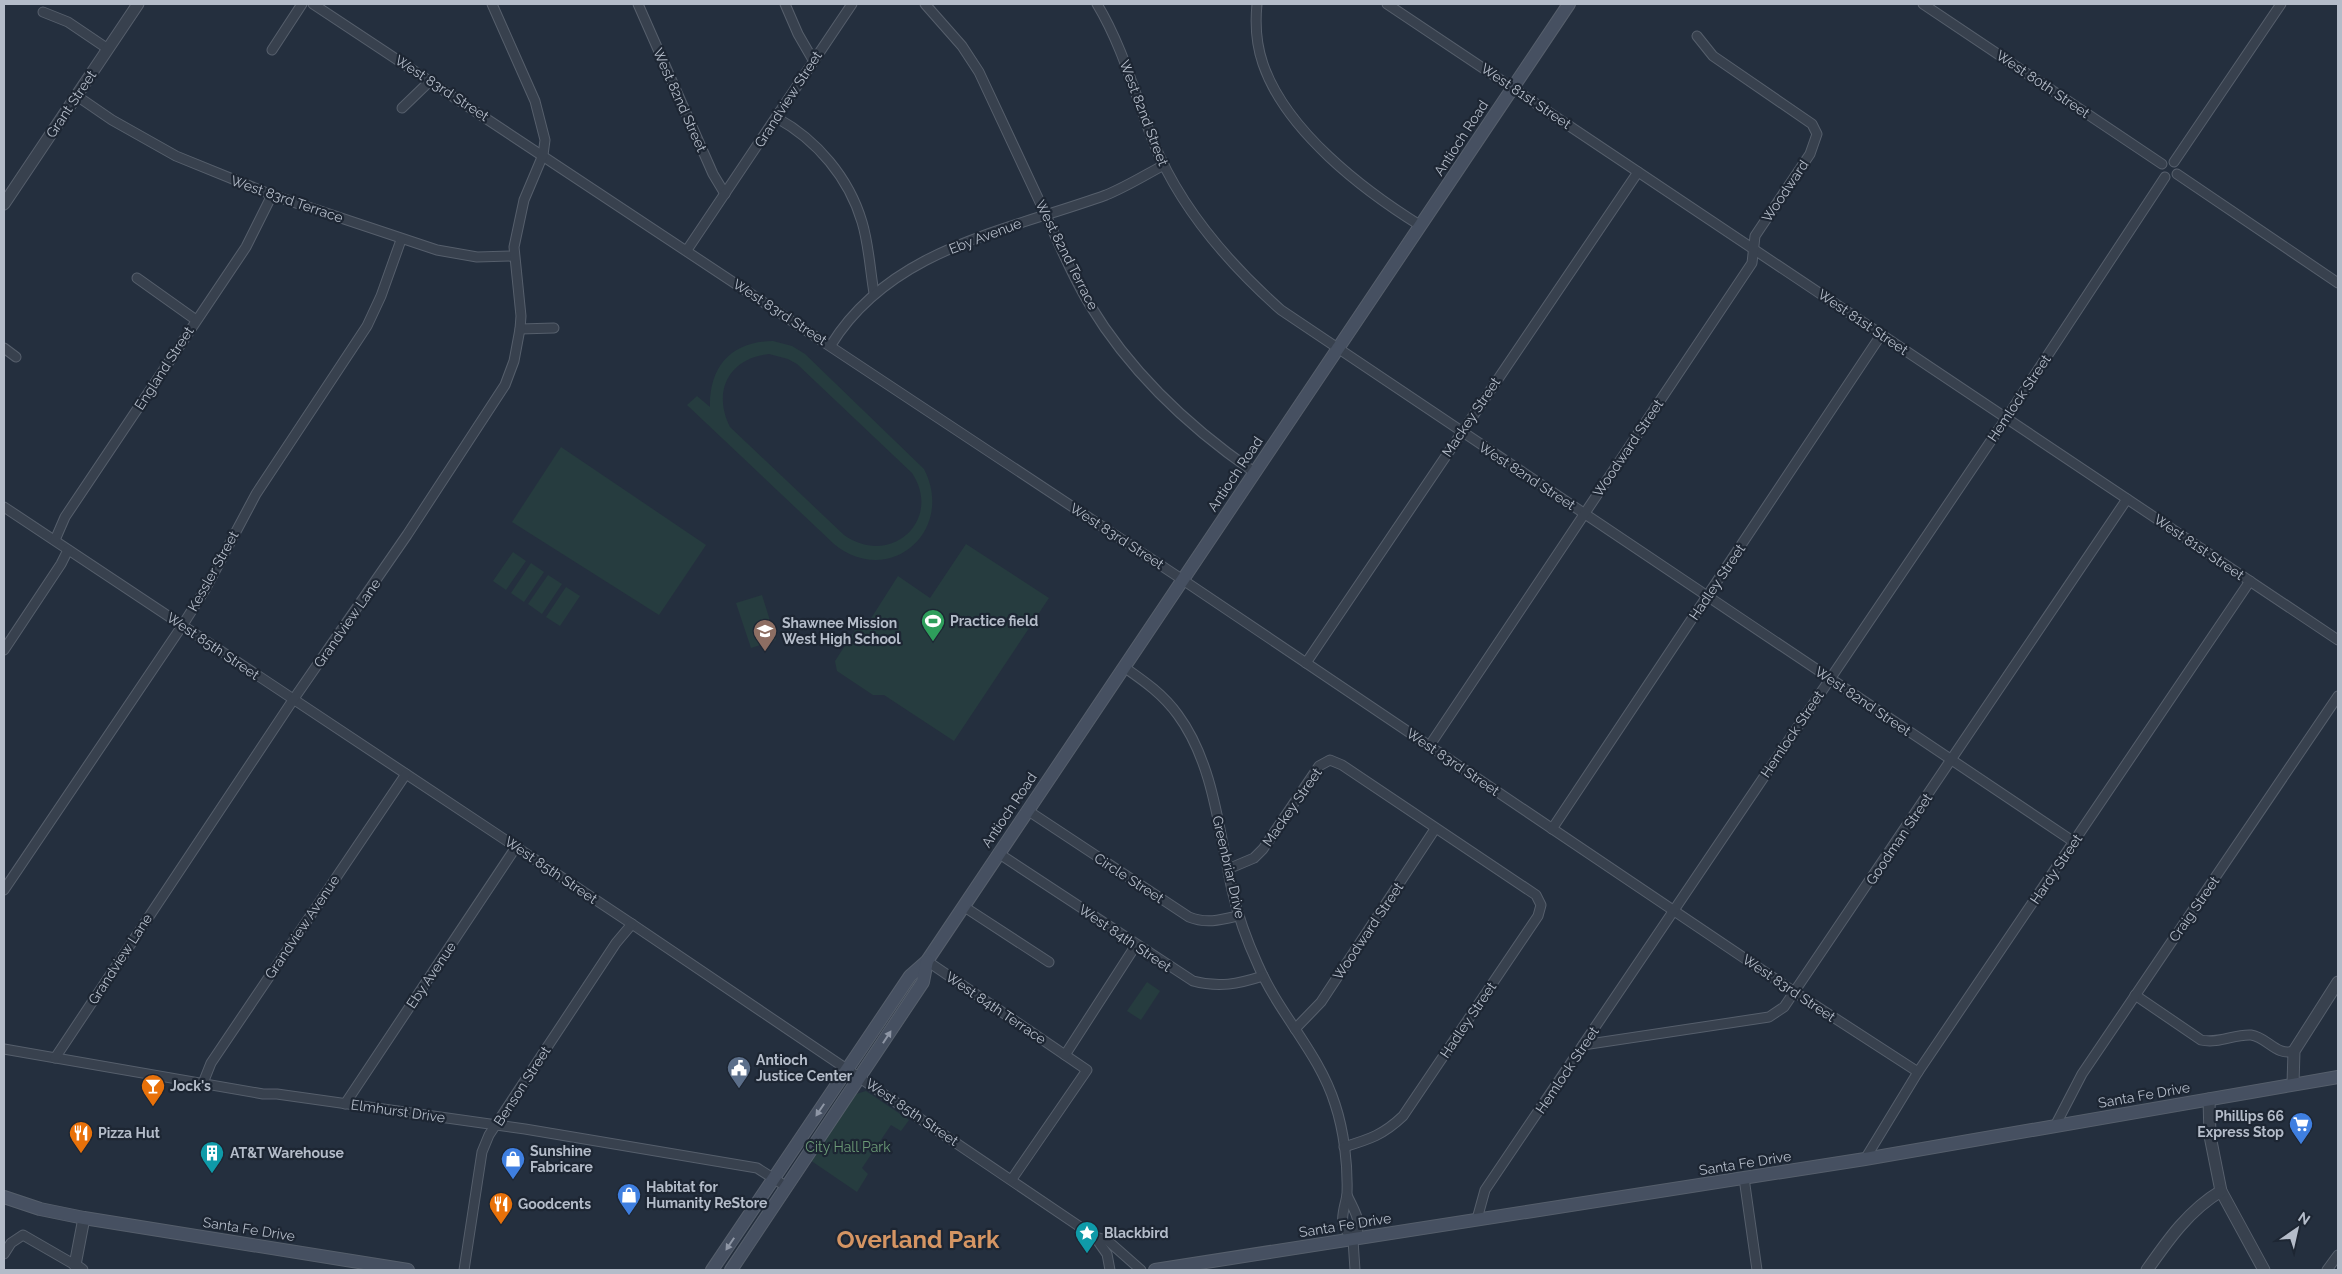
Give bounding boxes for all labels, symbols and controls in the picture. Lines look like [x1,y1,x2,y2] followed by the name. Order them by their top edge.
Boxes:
[650,46,710,155] street label: West 82nd Street
[1993,47,2093,121] street label: West 80th Street
[751,48,825,150] street label: Grandview Street
[392,52,492,124] street label: West 83rd Street
[1116,58,1172,168] street label: West 82nd Street
[1478,60,1574,132] street label: West 81st Street
[43,67,100,141] street label: Grant Street
[1431,97,1491,179] street label: Antioch Road
[1758,157,1812,225] street label: Woodward
[229,172,345,226] street label: West 83rd Terrace
[1032,197,1102,313] street label: West 82nd Terrace
[946,215,1024,257] street label: Eby Avenue
[730,276,830,348] street label: West 83rd Street
[1815,286,1911,358] street label: West 81st Street
[131,323,197,413] street label: England Street
[1984,351,2054,444] street label: Hemlock Street
[1439,374,1504,460] street label: Mackey Street
[1590,396,1667,500] street label: Woodward Street
[1204,434,1266,514] street label: Antioch Road
[1476,439,1578,513] street label: West 82nd Street
[1067,500,1167,572] street label: West 83rd Street
[2151,511,2247,583] street label: West 81st Street
[184,528,242,614] street label: Kessler Street
[1686,541,1748,623] street label: Hadley Street
[310,576,384,670] street label: Grandview Lane
[920,608,946,642] sports icon: Practice field
[164,609,263,683] street label: West 85th Street
[950,613,1038,629] place label: Practice field
[782,615,901,647] place label: Shawnee Mission West High School
[752,618,778,652] school or university icon: Shawnee Mission West High School
[1812,663,1914,739] street label: West 82nd Street
[1757,687,1827,780] street label: Hemlock Street
[1404,725,1503,799] street label: West 83rd Street
[1259,764,1325,849] street label: Mackey Street
[978,770,1040,850] street label: Antioch Road
[1863,790,1936,888] street label: Goodman Street
[1209,814,1249,920] street label: Greenbriar Drive
[2027,831,2085,907] street label: Hardy Street
[502,833,601,907] street label: West 85th Street
[1091,850,1167,907] street label: Circle Street
[261,872,343,982] street label: Grandview Avenue
[2166,873,2223,945] street label: Craig Street
[1330,879,1407,983] street label: Woodward Street
[1076,901,1175,975] street label: West 84th Street
[85,911,155,1007] street label: Grandview Lane
[403,939,459,1011] street label: Eby Avenue
[1740,951,1839,1025] street label: West 83rd Street
[943,969,1049,1047] street label: West 84th Terrace
[1437,979,1499,1061] street label: Hadley Street
[1532,1023,1602,1116] street label: Hemlock Street
[883,1031,892,1044] one-way arrow
[490,1043,554,1129] street label: Benson Street
[756,1052,853,1084] place label: Antioch Justice Center
[726,1055,752,1089] public building icon: Antioch Justice Center
[140,1073,166,1107] bar icon: Jock's
[863,1075,962,1149] street label: West 85th Street
[170,1078,211,1094] place label: Jock's
[2097,1079,2191,1111] street label: Santa Fe Drive
[350,1096,446,1126] street label: Elmhurst Drive
[815,1103,825,1116] one-way arrow
[2197,1108,2284,1140] place label: Phillips 66 Express Stop
[2288,1111,2314,1145] supermarket icon: Phillips 66 Express Stop
[68,1120,94,1154] restaurant icon: Pizza Hut
[98,1125,161,1141] place label: Pizza Hut
[805,1139,891,1155] park label: City Hall Park
[199,1140,225,1174] building icon: AT&T Warehouse
[530,1143,594,1175] place label: Sunshine Fabricare
[230,1145,345,1161] place label: AT&T Warehouse
[500,1146,526,1180] shop icon: Sunshine Fabricare
[1698,1148,1792,1178] street label: Santa Fe Drive
[646,1179,768,1211] place label: Habitat for Humanity ReStore
[616,1182,642,1216] shop icon: Habitat for Humanity ReStore
[488,1191,514,1225] restaurant icon: Goodcents
[518,1196,591,1212] place label: Goodcents
[2272,1204,2322,1254] north arrow
[2295,1209,2313,1228] text: N
[1298,1210,1392,1240] street label: Santa Fe Drive
[202,1214,296,1244] street label: Santa Fe Drive
[1074,1220,1100,1254] place icon: Blackbird
[837,1225,1000,1254] district label: Overland Park
[1104,1225,1169,1241] place label: Blackbird
[725,1238,735,1251] one-way arrow

